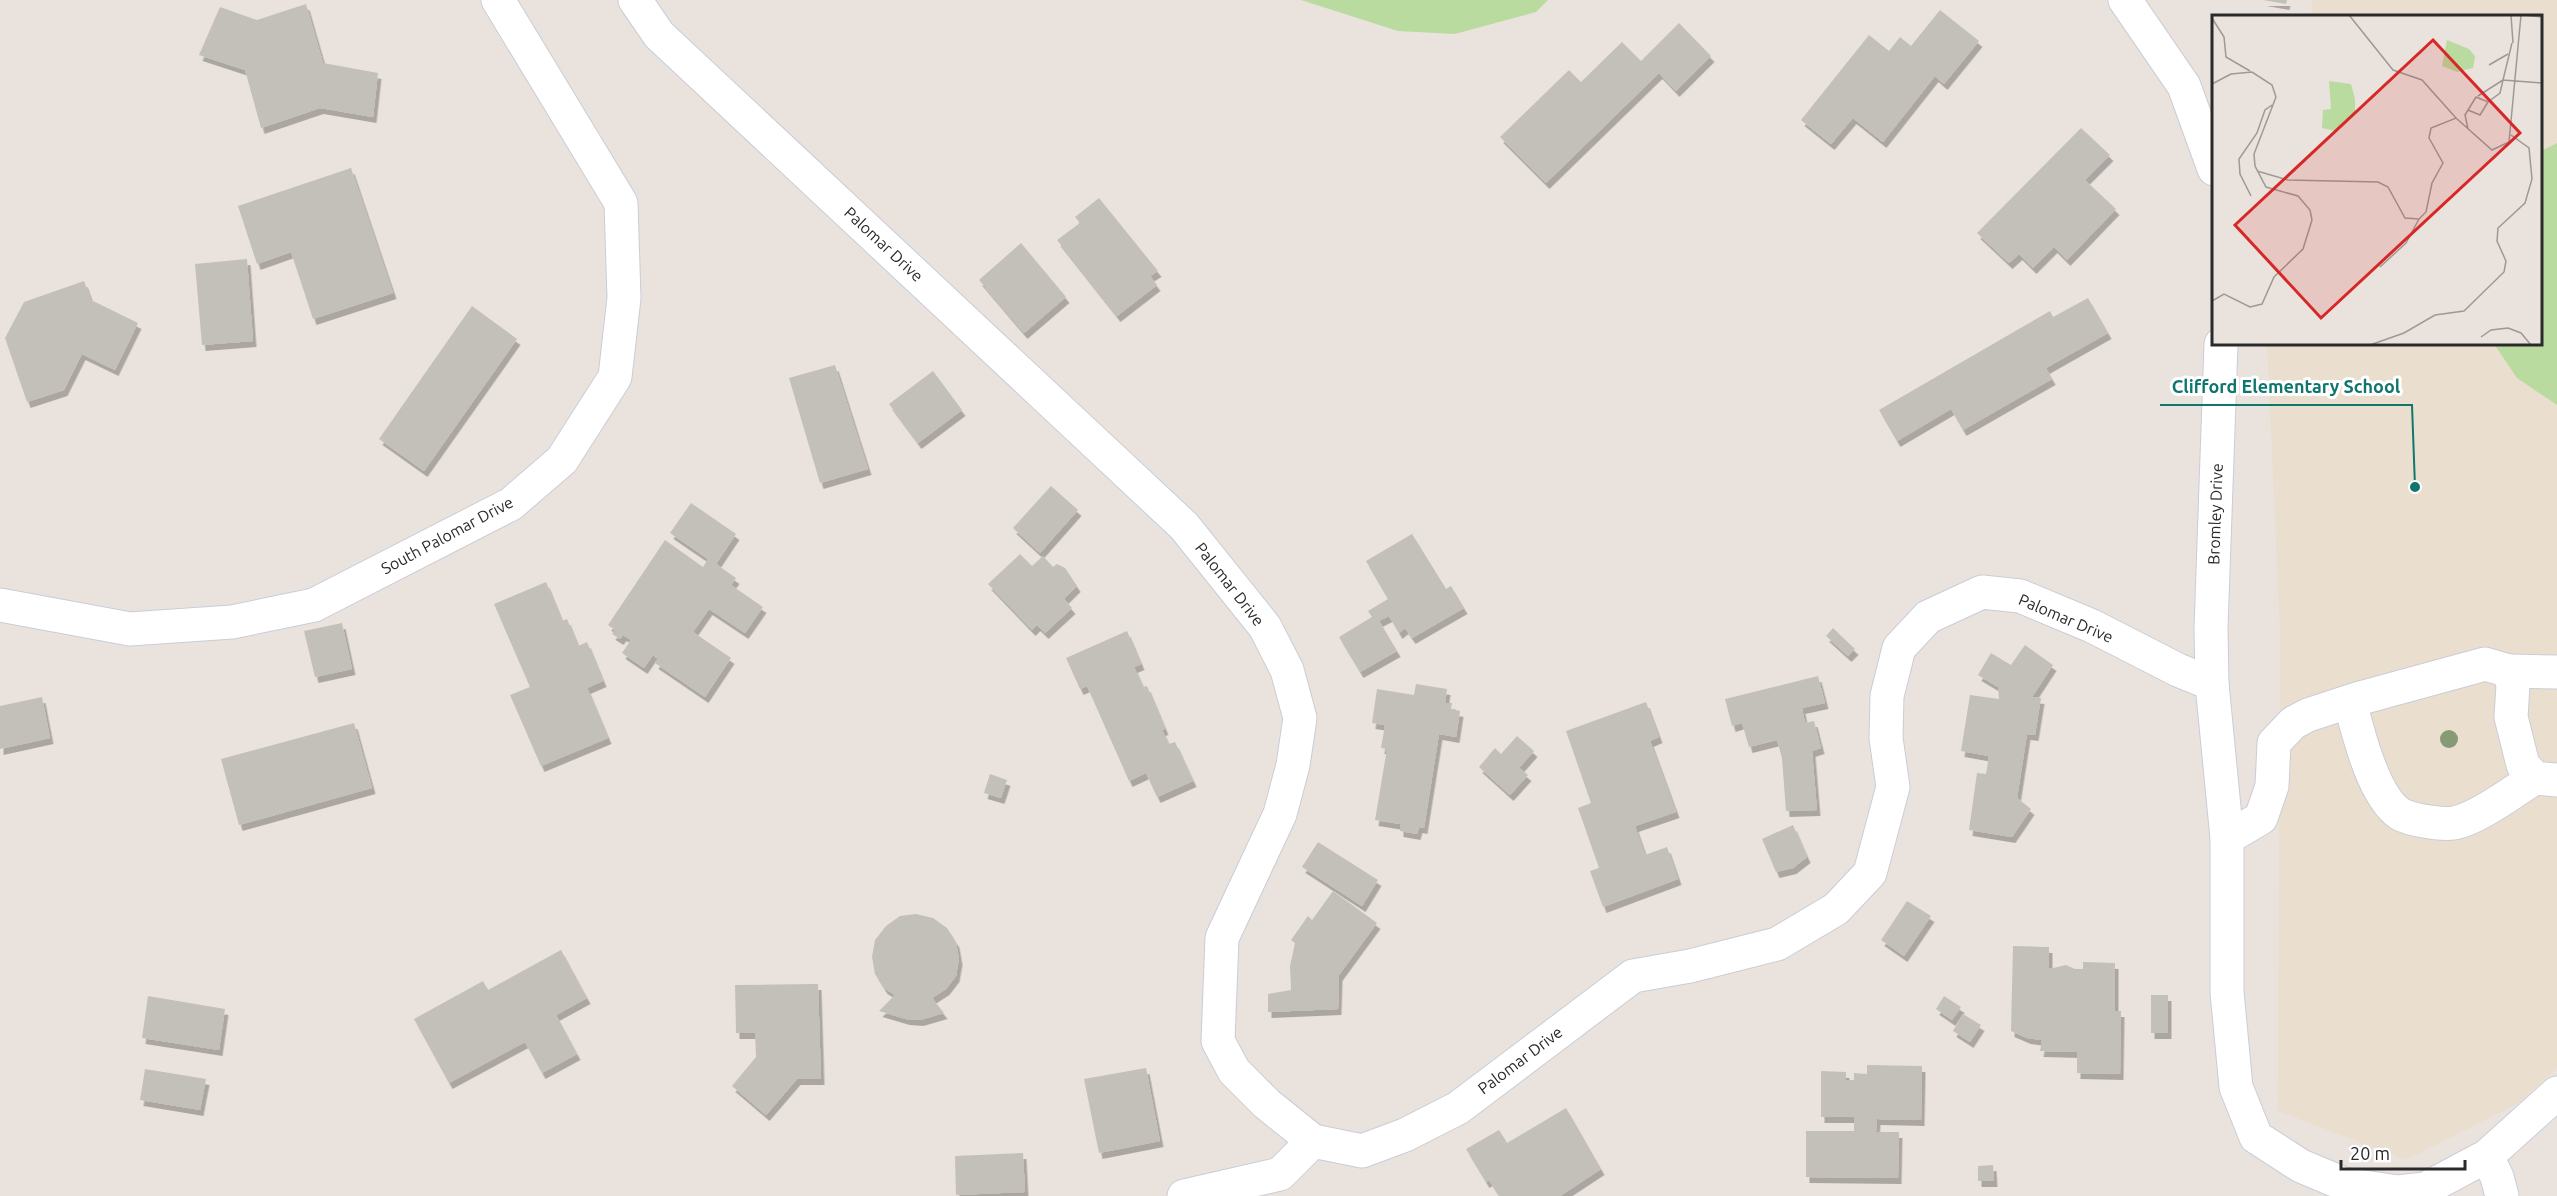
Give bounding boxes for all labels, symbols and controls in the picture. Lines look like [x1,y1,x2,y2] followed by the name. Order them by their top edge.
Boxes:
[2212,15,2542,345] inset map
[841,203,927,285] street label: Palomar Drive
[2160,369,2412,405] callout: Clifford Elementary School
[2172,376,2401,396] text: Clifford Elementary School
[2204,463,2226,565] street label: Bromley Drive
[378,493,516,577] street label: South Palomar Drive
[1192,539,1268,629] street label: Palomar Drive
[2016,590,2116,646] street label: Palomar Drive
[1474,1022,1566,1098] street label: Palomar Drive
[2341,1133,2466,1171] scale bar
[2350,1143,2390,1163] text: 20 m

